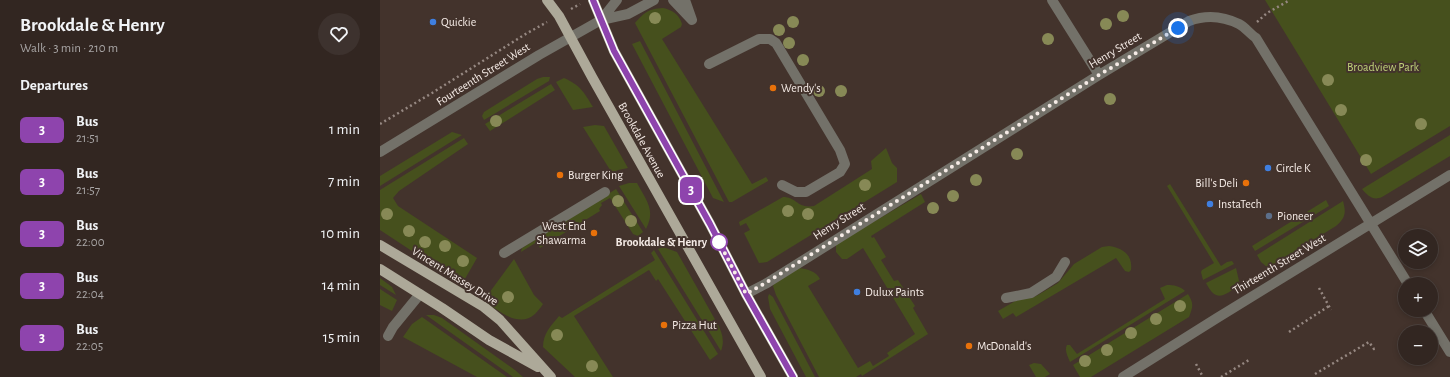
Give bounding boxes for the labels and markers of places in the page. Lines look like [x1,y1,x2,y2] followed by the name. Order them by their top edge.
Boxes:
[441,16,476,29] place label: Quickie
[428,17,438,27] marker: Quickie
[781,82,821,95] place label: Wendy's
[768,83,778,93] marker: Wendy's
[1276,162,1311,174] place label: Circle K
[1263,163,1273,173] marker: Circle K
[568,169,623,181] place label: Burger King
[555,170,565,180] marker: Burger King
[1195,177,1238,189] place label: Bill's Deli
[1241,178,1251,188] marker: Bill's Deli
[1218,198,1262,210] place label: InstaTech
[1205,199,1215,209] marker: InstaTech
[1277,210,1313,222] place label: Pioneer
[1264,211,1274,221] marker: Pioneer
[536,220,586,246] place label: West End Shawarma
[589,228,599,238] marker: West End Shawarma
[710,233,728,251] marker: Brookdale & Henry
[616,236,708,249] place label: Brookdale & Henry
[865,286,924,298] place label: Dulux Paints
[852,287,862,297] marker: Dulux Paints
[672,319,717,331] place label: Pizza Hut
[659,320,669,330] marker: Pizza Hut
[977,340,1031,352] place label: McDonald's
[964,341,974,351] marker: McDonald's

